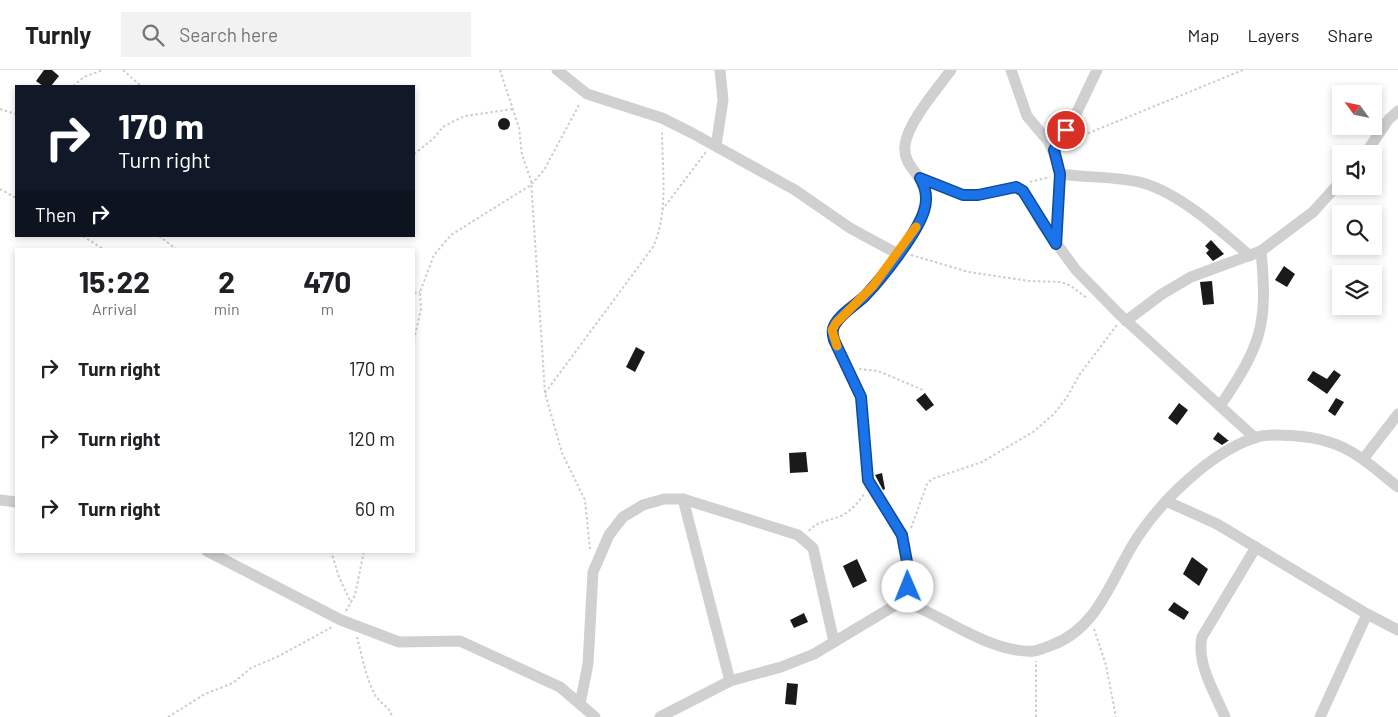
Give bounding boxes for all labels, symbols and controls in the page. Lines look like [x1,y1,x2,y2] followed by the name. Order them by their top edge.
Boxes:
[121,12,471,57] search box
[25,20,91,49] text: Turnly
[139,21,167,49] icon: search
[179,23,278,46] text: Search here
[1187,24,1219,46] text: Map
[1247,24,1300,46] text: Layers
[1328,24,1373,46] text: Share
[1332,85,1382,135] north arrow
[1332,85,1382,315] map controls
[118,104,204,146] text: 170 m
[35,105,100,170] icon: right
[1045,109,1087,151] pin
[1052,116,1080,144] icon: arrive
[1332,145,1382,195] button: sound
[118,146,211,172] text: Turn right
[86,200,114,228] icon: right
[35,203,76,226] text: Then
[1332,205,1382,255] button: search
[79,263,150,299] text: 15:22
[218,263,235,299] text: 2
[303,263,351,299] text: 470
[1332,265,1382,315] button: layers
[92,299,137,318] text: Arrival
[214,299,240,318] text: min
[321,299,334,318] text: m
[35,354,63,382] icon: right
[78,357,160,380] text: Turn right
[349,357,395,380] text: 170 m
[35,424,63,452] icon: right
[78,427,160,450] text: Turn right
[348,427,395,450] text: 120 m
[35,494,63,522] icon: right
[78,497,160,520] text: Turn right
[355,497,395,520] text: 60 m
[881,560,933,612] position arrow

